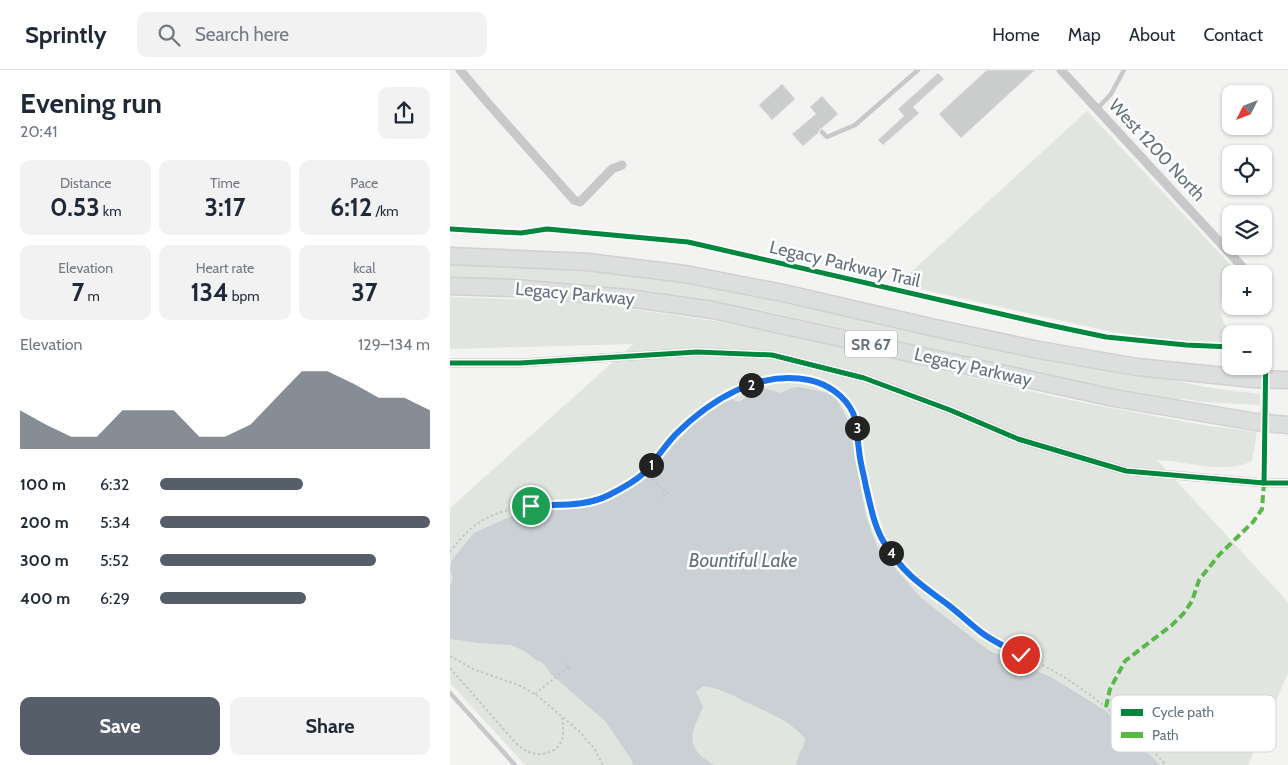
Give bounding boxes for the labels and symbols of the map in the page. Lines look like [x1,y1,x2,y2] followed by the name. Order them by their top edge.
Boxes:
[1222,85,1272,135] north arrow
[1104,94,1210,206] street label: West 1200 North
[767,236,923,292] street label: Legacy Parkway Trail
[514,278,636,310] street label: Legacy Parkway
[845,330,897,358] road number: SR 67
[912,343,1034,391] street label: Legacy Parkway
[738,372,764,398] pin: 2
[844,416,870,440] pin: 3
[638,452,664,478] pin: 1
[510,485,552,527] pin
[878,540,904,566] pin: 4
[689,549,798,572] water label: Bountiful Lake
[1000,634,1042,676] pin
[1111,695,1276,752] legend
[1152,703,1214,721] text: Cycle path
[1152,726,1179,744] text: Path

